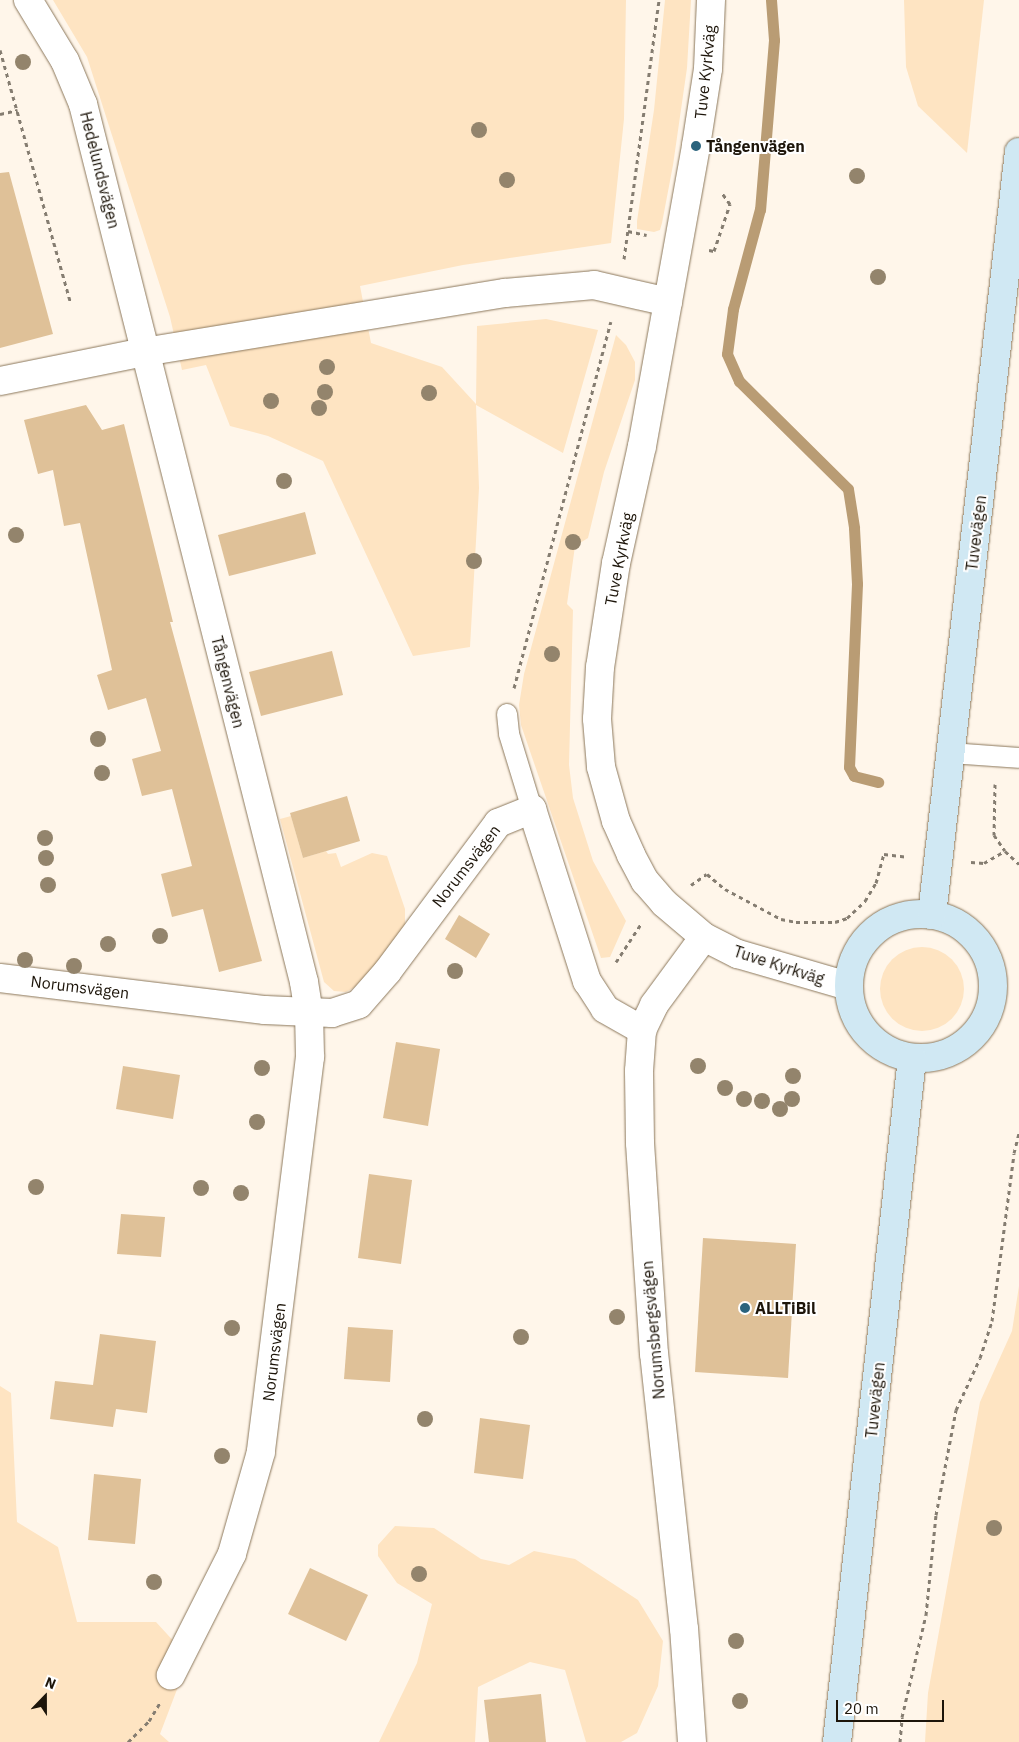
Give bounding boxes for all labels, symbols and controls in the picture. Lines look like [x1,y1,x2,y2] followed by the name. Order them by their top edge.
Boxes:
[691,24,719,120] street label: Tuve Kyrkväg
[76,109,124,231] street label: Hedelundsvägen
[706,136,805,156] place label: Tångenvägen
[690,140,702,152] marker: Tångenvägen
[962,494,990,572] street label: Tuvevägen
[601,511,637,607] street label: Tuve Kyrkväg
[207,634,249,730] street label: Tångenvägen
[428,821,504,911] street label: Norumsvägen
[731,941,827,989] street label: Tuve Kyrkväg
[30,971,130,1003] street label: Norumsvägen
[637,1260,669,1400] street label: Norumsbergsvägen
[755,1298,816,1318] place label: ALLTiBil
[258,1302,290,1402] street label: Norumsvägen
[739,1302,751,1314] marker: ALLTiBil
[861,1361,889,1439] street label: Tuvevägen
[20,1672,70,1722] north arrow
[43,1673,59,1693] text: N
[839,1690,946,1722] scale bar
[844,1699,879,1718] text: 20 m

